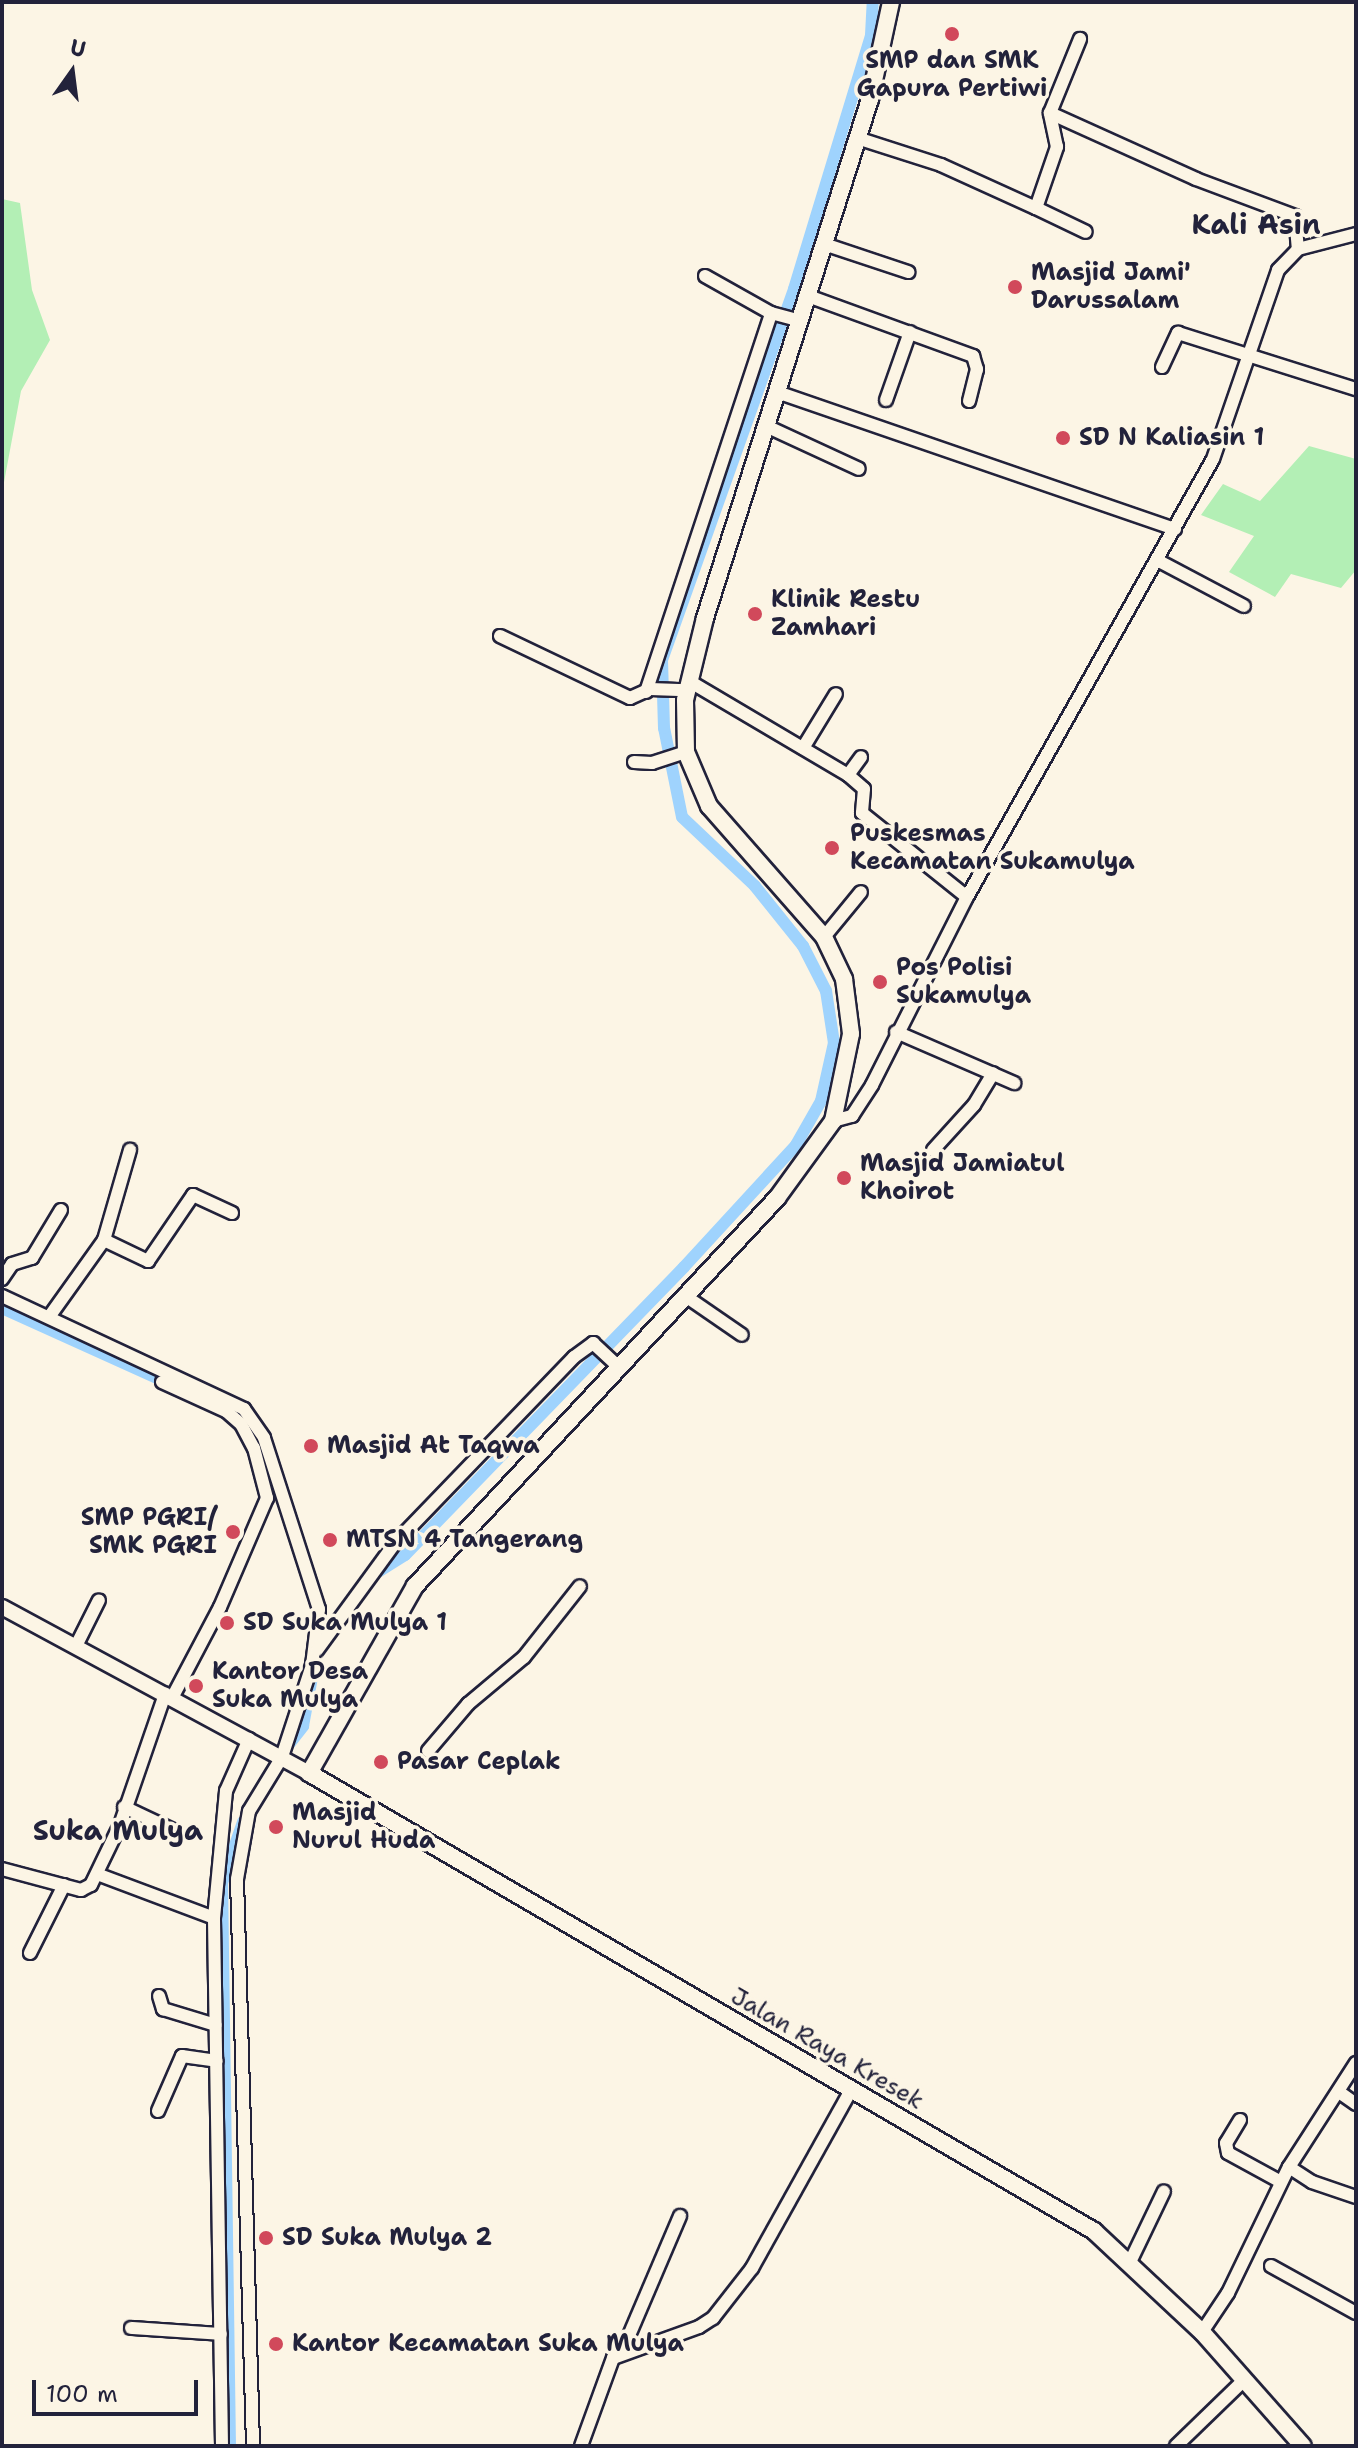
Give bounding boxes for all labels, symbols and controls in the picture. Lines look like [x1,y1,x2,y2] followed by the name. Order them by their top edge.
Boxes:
[943,25,961,43] marker: SMP dan SMK Gapura Pertiwi
[32,32,112,112] north arrow
[67,32,89,64] text: U
[857,47,1047,103] place label: SMP dan SMK Gapura Pertiwi
[1192,207,1320,241] district label: Kali Asin
[1031,259,1191,315] place label: Masjid Jami' Darussalam
[1006,278,1024,296] marker: Masjid Jami' Darussalam
[1079,424,1264,452] place label: SD N Kaliasin 1
[1054,429,1072,447] marker: SD N Kaliasin 1
[771,586,920,642] place label: Klinik Restu Zamhari
[746,605,764,623] marker: Klinik Restu Zamhari
[850,820,1135,876] place label: Puskesmas Kecamatan Sukamulya
[821,837,843,859] marker: Puskesmas Kecamatan Sukamulya
[896,954,1031,1010] place label: Pos Polisi Sukamulya
[871,973,889,991] marker: Pos Polisi Sukamulya
[860,1150,1065,1206] place label: Masjid Jamiatul Khoirot
[835,1169,853,1187] marker: Masjid Jamiatul Khoirot
[327,1432,540,1460] place label: Masjid At Taqwa
[302,1437,320,1455] marker: Masjid At Taqwa
[81,1504,217,1560] place label: SMP PGRI/ SMK PGRI
[224,1523,242,1541] marker: SMP PGRI/ SMK PGRI
[346,1526,583,1554] place label: MTSN 4 Tangerang
[321,1531,339,1549] marker: MTSN 4 Tangerang
[243,1609,447,1637] place label: SD Suka Mulya 1
[218,1614,236,1632] marker: SD Suka Mulya 1
[212,1658,368,1714] place label: Kantor Desa Suka Mulya
[187,1677,205,1695] marker: Kantor Desa Suka Mulya
[397,1748,561,1776] place label: Pasar Ceplak
[372,1753,390,1771] marker: Pasar Ceplak
[292,1799,435,1855] place label: Masjid Nurul Huda
[33,1813,203,1847] district label: Suka Mulya
[267,1818,285,1836] marker: Masjid Nurul Huda
[726,1982,928,2116] street label: Jalan Raya Kresek
[282,2224,492,2252] place label: SD Suka Mulya 2
[257,2229,275,2247] marker: SD Suka Mulya 2
[292,2330,684,2358] place label: Kantor Kecamatan Suka Mulya
[267,2335,285,2353] marker: Kantor Kecamatan Suka Mulya
[36,2364,202,2414] scale bar
[46,2378,118,2410] text: 100 m

